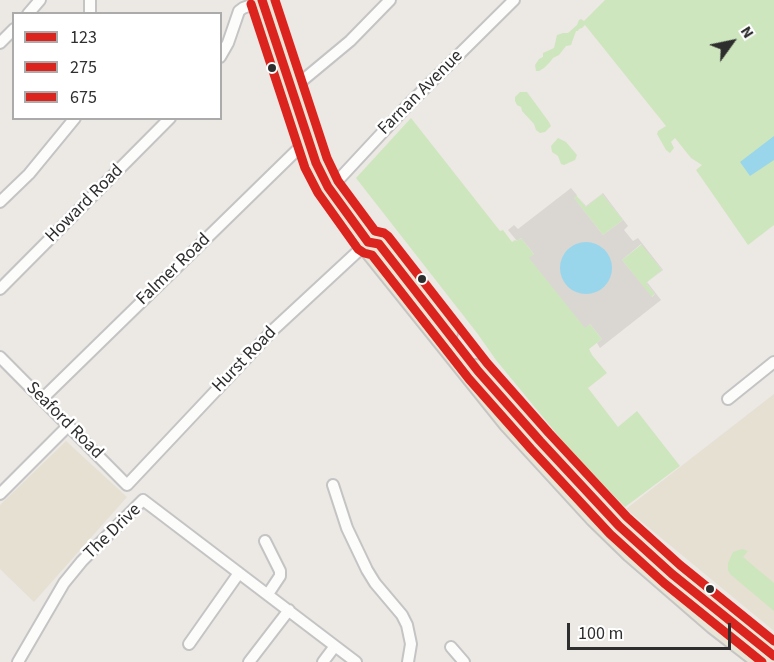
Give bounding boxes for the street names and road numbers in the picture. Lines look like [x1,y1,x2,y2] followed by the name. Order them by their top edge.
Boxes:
[374,46,468,140] street label: Farnan Avenue
[41,160,129,248] street label: Howard Road
[133,229,215,311] street label: Falmer Road
[208,323,282,397] street label: Hurst Road
[21,378,107,464] street label: Seaford Road
[80,500,146,564] street label: The Drive

